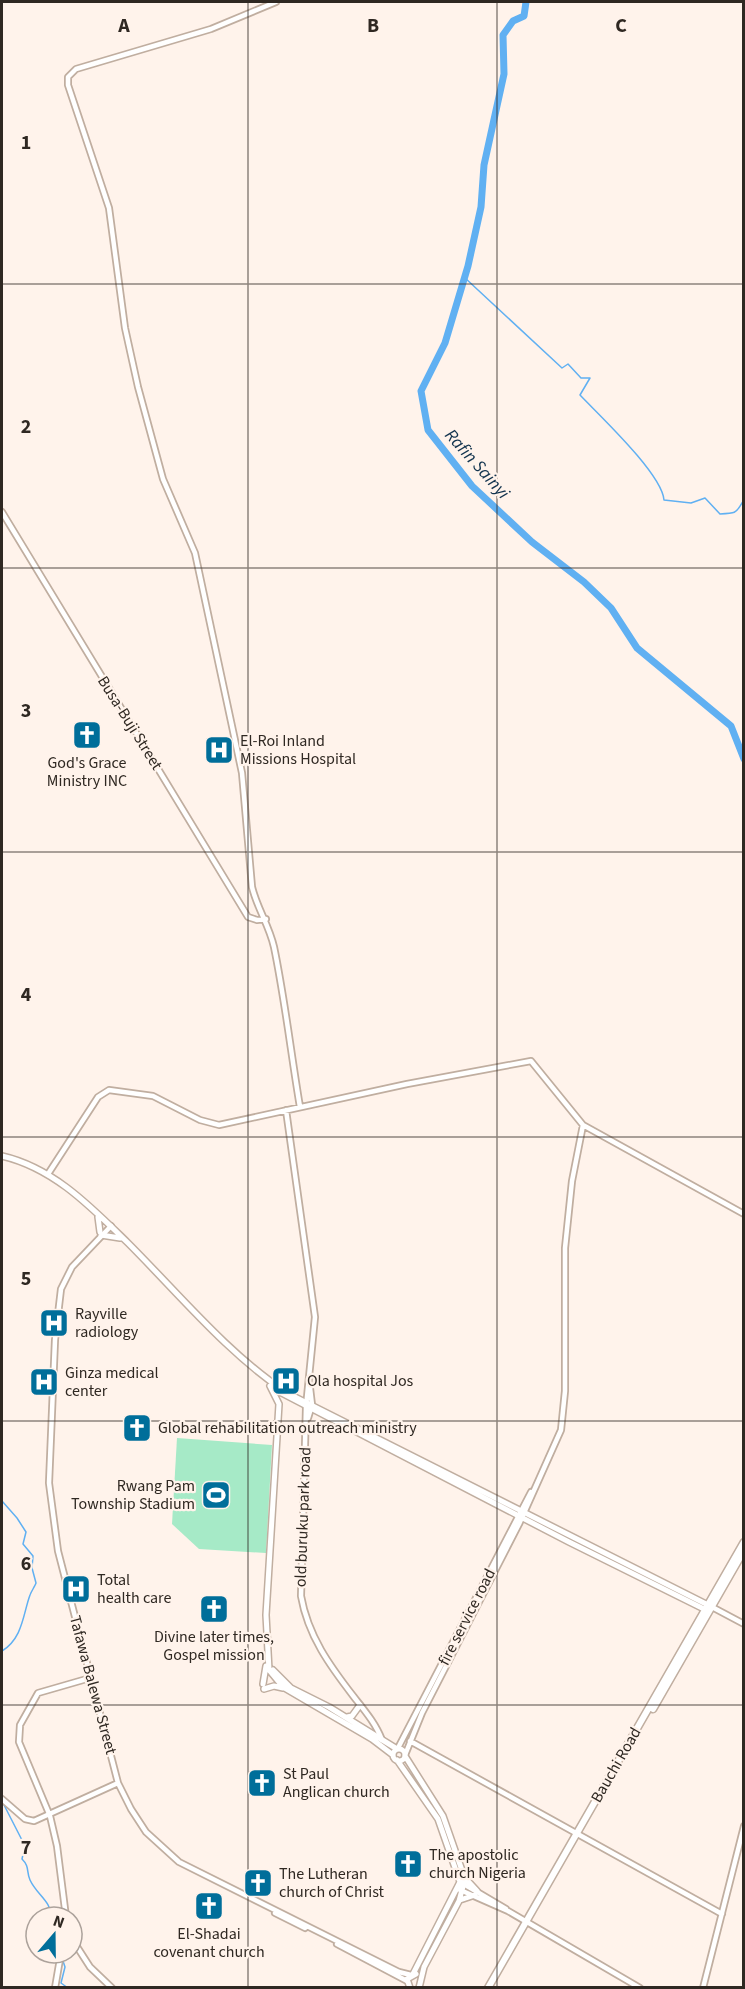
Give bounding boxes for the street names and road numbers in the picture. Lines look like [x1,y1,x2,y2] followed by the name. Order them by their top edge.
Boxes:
[92,672,168,775] street label: Busa-Buji Street
[290,1446,316,1588] street label: old buruku park road
[433,1565,501,1669] street label: fire service road
[64,1613,122,1757] street label: Tafawa Balewa Street
[586,1723,646,1807] street label: Bauchi Road

